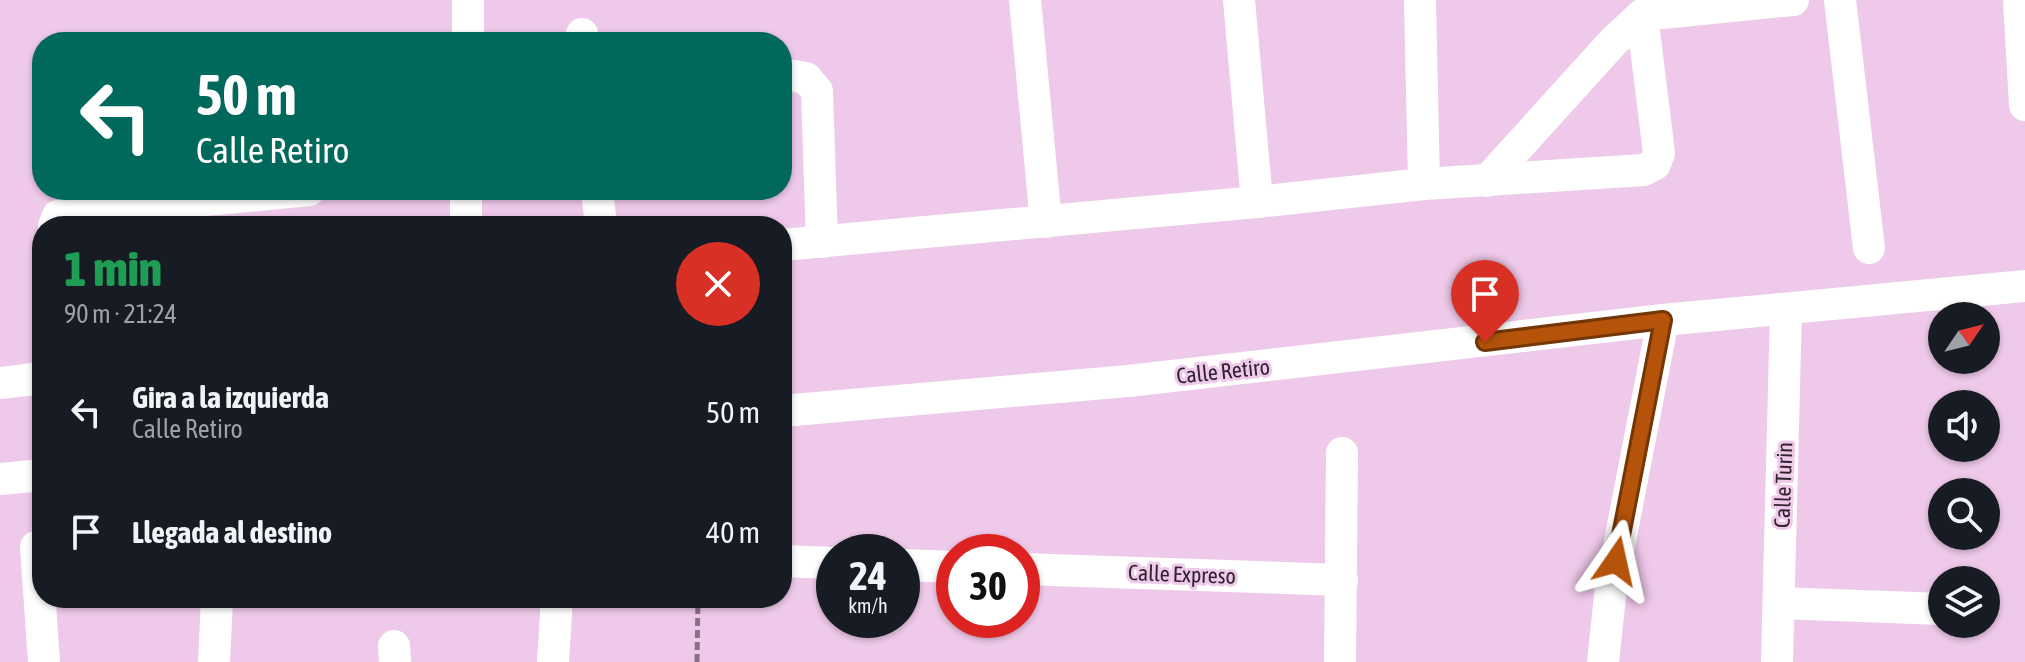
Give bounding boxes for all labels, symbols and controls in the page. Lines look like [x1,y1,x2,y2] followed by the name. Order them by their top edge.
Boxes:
[196,63,297,127] text: 50 m
[64,64,168,168] icon: left
[196,129,349,171] text: Calle Retiro
[64,241,162,296] text: 1 min
[676,242,760,326] button: close
[1451,260,1519,342] pin
[1463,272,1507,316] icon: arrive
[64,299,177,329] text: 90 m · 21:24
[1928,302,2000,374] north arrow
[1928,302,2000,638] map controls
[1175,353,1271,389] street label: Calle Retiro
[132,380,329,414] text: Gira a la izquierda
[64,390,108,434] icon: left
[1928,390,2000,462] button: sound
[706,395,760,429] text: 50 m
[132,414,243,444] text: Calle Retiro
[1769,442,1797,528] street label: Calle Turin
[1928,478,2000,550] button: search
[64,510,108,554] icon: arrive
[132,515,332,549] text: Llegada al destino
[706,515,760,549] text: 40 m
[1574,519,1658,603] position arrow
[936,534,1040,638] speed limit sign: 30
[849,553,887,598] text: 24
[1128,559,1236,589] street label: Calle Expreso
[1928,566,2000,638] button: layers
[848,594,888,617] text: km/h

